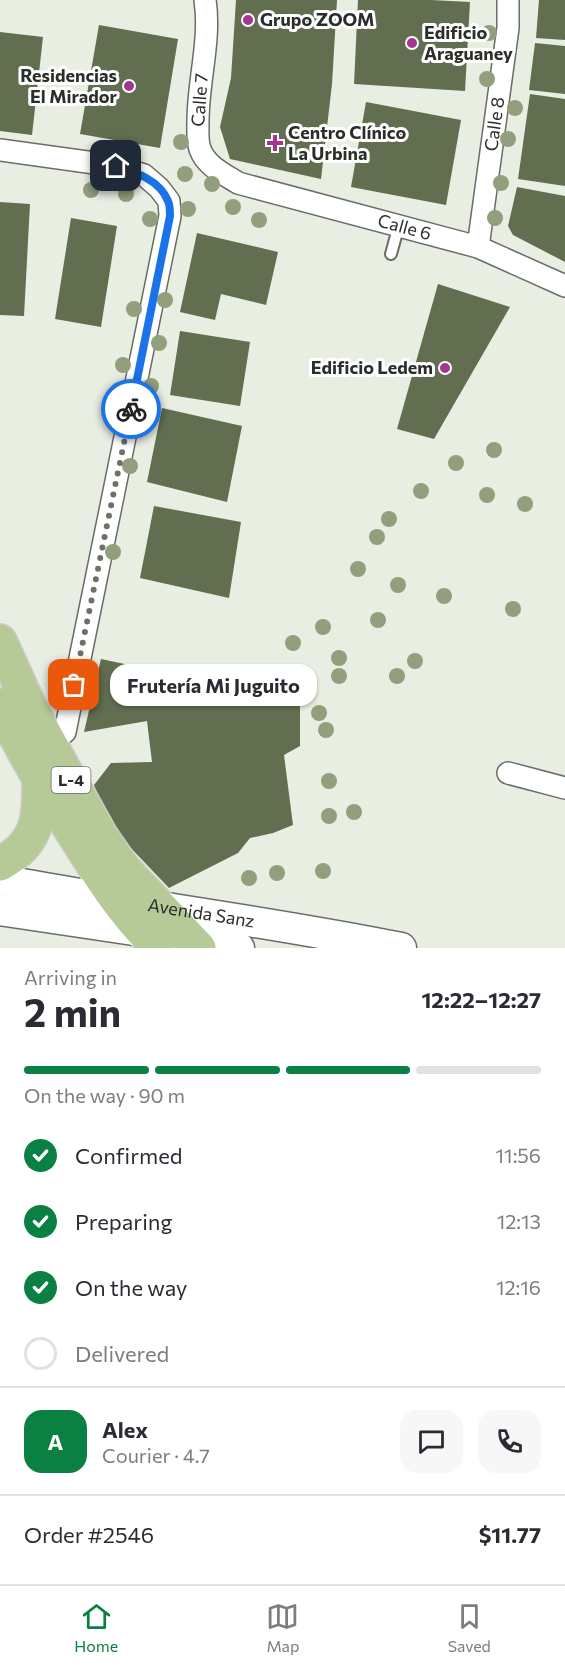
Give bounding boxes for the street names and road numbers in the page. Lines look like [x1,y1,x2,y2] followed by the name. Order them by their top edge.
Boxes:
[186,73,212,127] street label: Calle 7
[479,95,508,153] street label: Calle 8
[375,209,434,244] street label: Calle 6
[52,767,90,793] road number: L-4
[146,893,256,932] street label: Avenida Sanz

